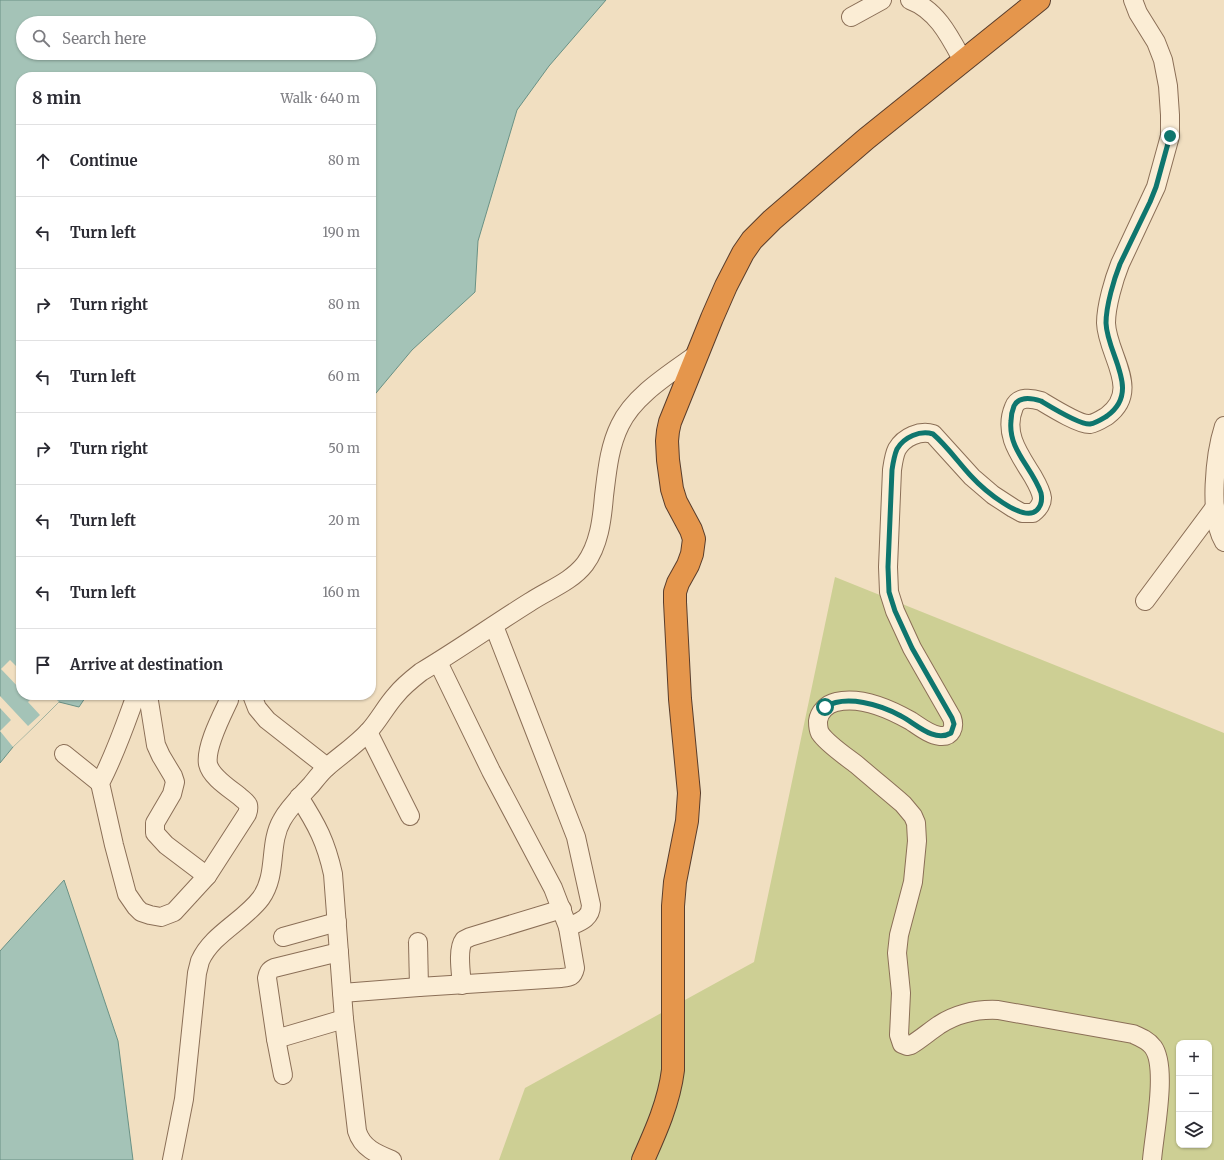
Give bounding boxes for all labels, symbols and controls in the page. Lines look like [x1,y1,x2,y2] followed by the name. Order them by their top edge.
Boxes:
[16,16,376,60] search box
[30,27,52,49] icon: search
[62,29,146,48] text: Search here
[32,87,81,109] text: 8 min
[281,90,360,107] text: Walk · 640 m
[1161,127,1179,145] route end
[32,150,54,172] icon: ahead
[70,151,138,170] text: Continue
[328,152,360,169] text: 80 m
[32,222,54,244] icon: left
[70,223,136,242] text: Turn left
[323,224,360,241] text: 190 m
[32,294,54,316] icon: right
[70,295,148,314] text: Turn right
[328,296,360,313] text: 80 m
[32,366,54,388] icon: left
[70,367,136,386] text: Turn left
[328,368,360,385] text: 60 m
[32,438,54,460] icon: right
[70,439,148,458] text: Turn right
[328,440,360,457] text: 50 m
[32,510,54,532] icon: left
[70,511,136,530] text: Turn left
[328,512,360,529] text: 20 m
[32,582,54,604] icon: left
[70,583,136,602] text: Turn left
[322,584,360,601] text: 160 m
[32,654,54,676] icon: arrive
[70,655,223,674] text: Arrive at destination
[816,698,834,716] route start
[1176,1040,1212,1148] map controls
[1176,1040,1212,1076] button: +
[1176,1076,1212,1112] button: −
[1176,1112,1212,1148] button: layers

